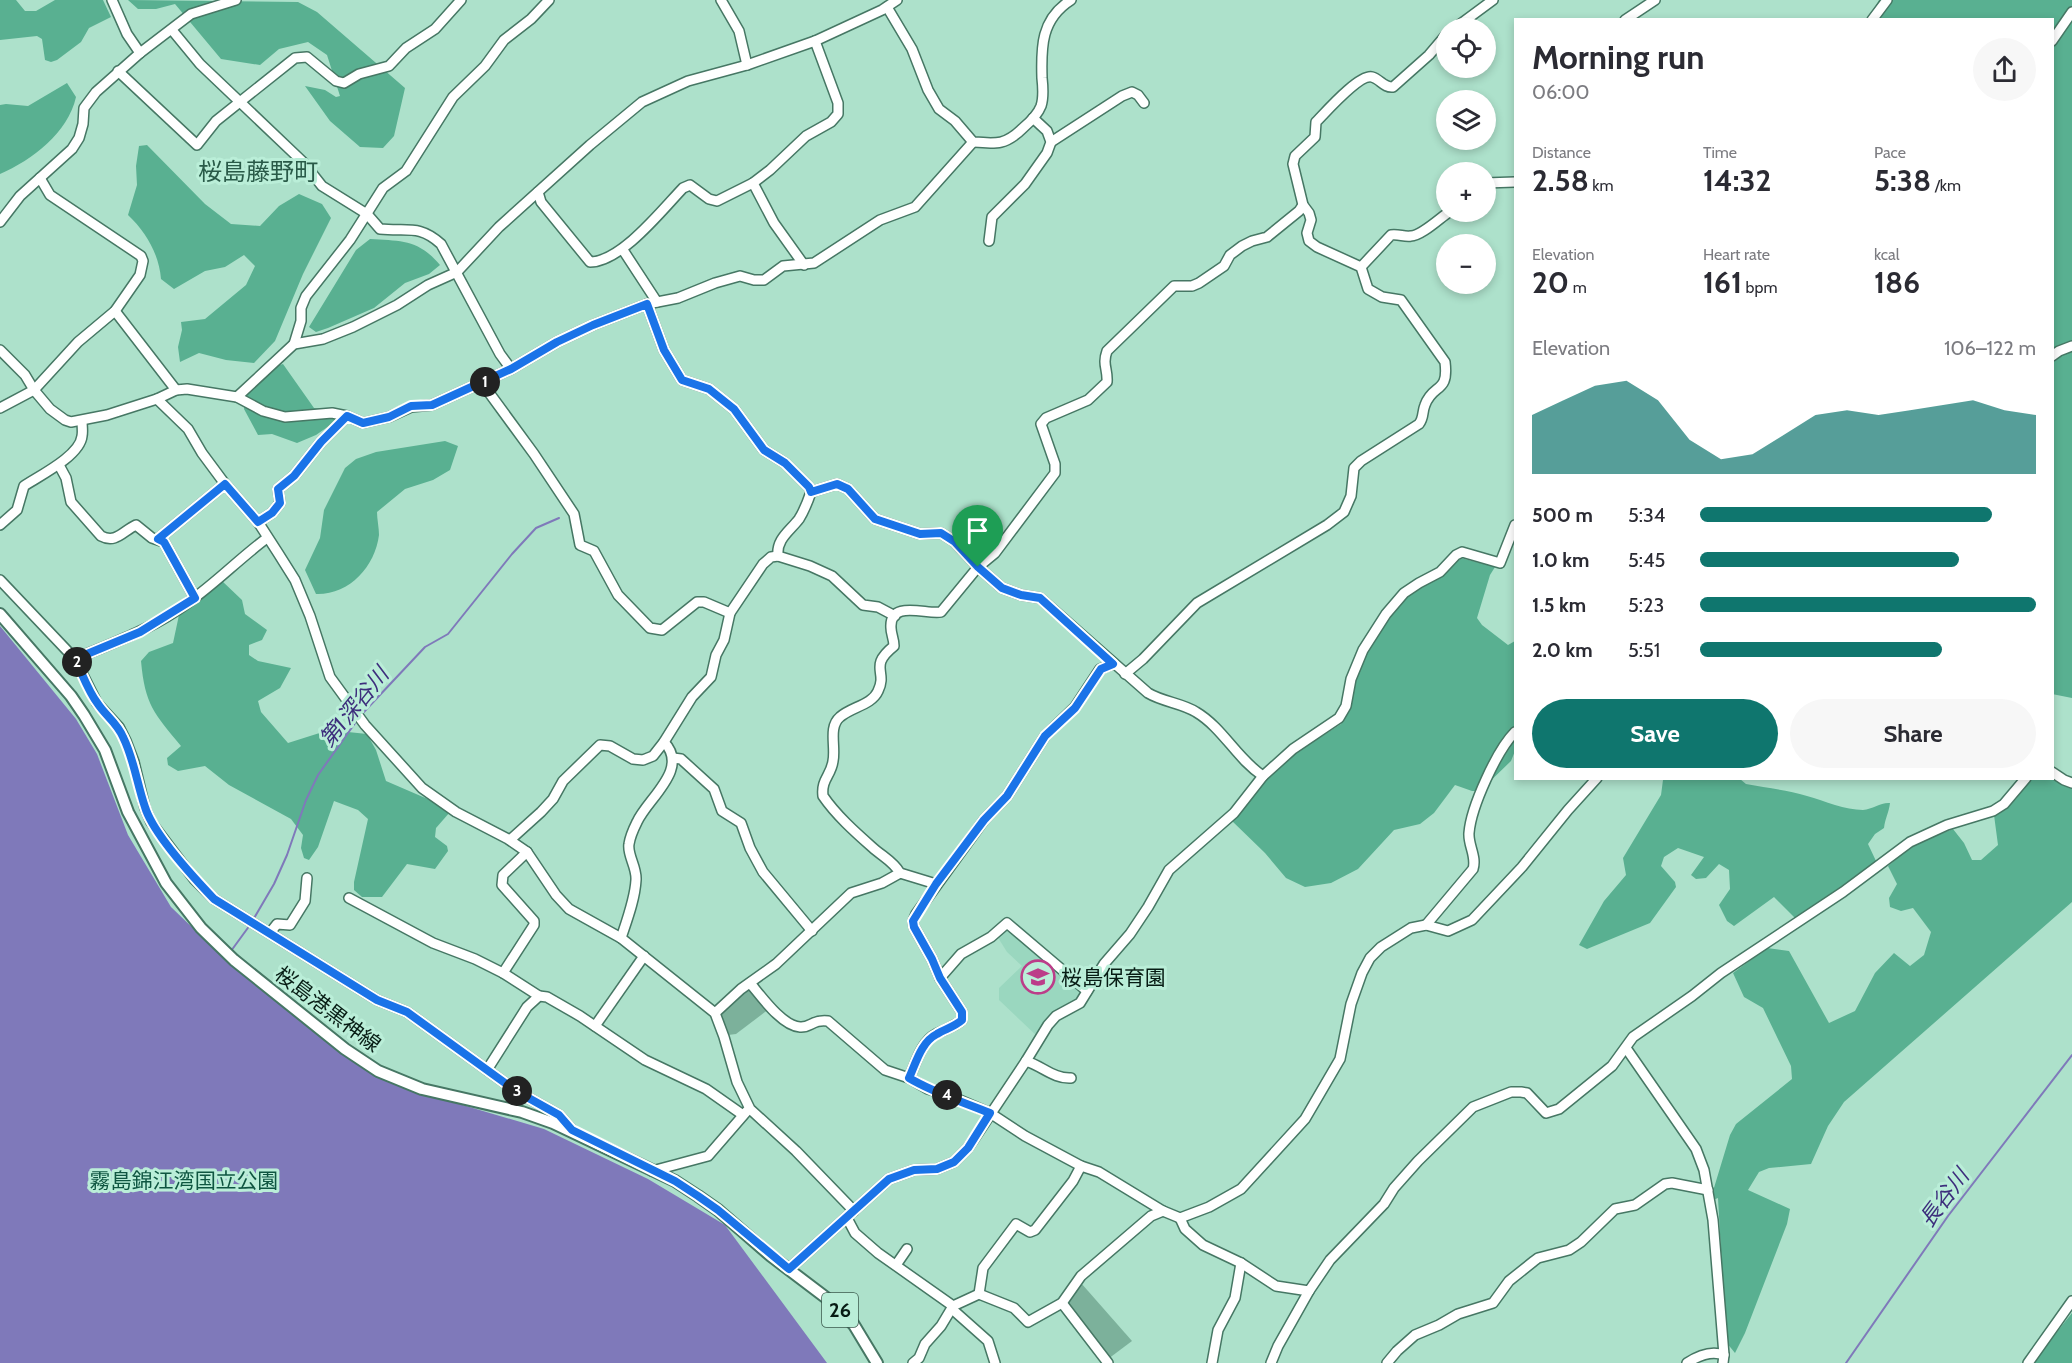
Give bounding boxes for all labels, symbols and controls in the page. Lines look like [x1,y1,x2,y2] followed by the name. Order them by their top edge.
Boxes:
[1436,18,1496,294] map controls
[1436,18,1496,78] button: locate
[1532,37,1704,77] text: Morning run
[1973,38,2036,101] button: share
[1532,80,1589,104] text: 06:00
[1436,90,1496,150] button: layers
[1532,143,1591,162] text: Distance
[1703,143,1737,162] text: Time
[1874,143,1906,162] text: Pace
[198,157,318,186] district label: 桜島藤野町
[1436,162,1496,222] button: +
[1532,162,1589,199] text: 2.58
[1703,162,1771,199] text: 14:32
[1874,162,1931,199] text: 5:38
[1589,176,1614,195] text: km
[1931,176,1961,195] text: /km
[1436,234,1496,294] button: −
[1532,245,1595,264] text: Elevation
[1703,245,1770,264] text: Heart rate
[1874,245,1900,264] text: kcal
[1532,264,1569,301] text: 20
[1703,264,1742,301] text: 161
[1874,264,1920,301] text: 186
[1569,278,1587,297] text: m
[1742,278,1777,297] text: bpm
[1532,336,1610,360] text: Elevation
[1944,336,2036,360] text: 106–122 m
[470,367,500,397] pin: 1
[482,372,488,391] text: 1
[1532,503,1593,527] text: 500 m
[1628,503,1665,527] text: 5:34
[952,505,1003,567] pin
[961,514,994,547] icon: arrive
[1532,548,1589,572] text: 1.0 km
[1628,548,1665,572] text: 5:45
[1532,593,1586,617] text: 1.5 km
[1628,593,1664,617] text: 5:23
[1532,638,1593,662] text: 2.0 km
[1628,638,1660,662] text: 5:51
[62,647,92,677] pin: 2
[73,652,81,671] text: 2
[314,660,396,752] water label: 第1深谷川
[1532,699,1778,768] button: Save
[1790,699,2036,768] button: Share
[1020,959,1056,995] school or university icon: 桜島保育園
[270,961,386,1057] street label: 桜島港黒神線
[1061,965,1166,990] place label: 桜島保育園
[502,1076,532,1106] pin: 3
[932,1080,962,1110] pin: 4
[513,1081,521,1100] text: 3
[942,1085,952,1104] text: 4
[1913,1162,1976,1232] water label: 長谷川
[90,1168,279,1193] park label: 霧島錦江湾国立公園
[822,1293,858,1327] road number: 26

